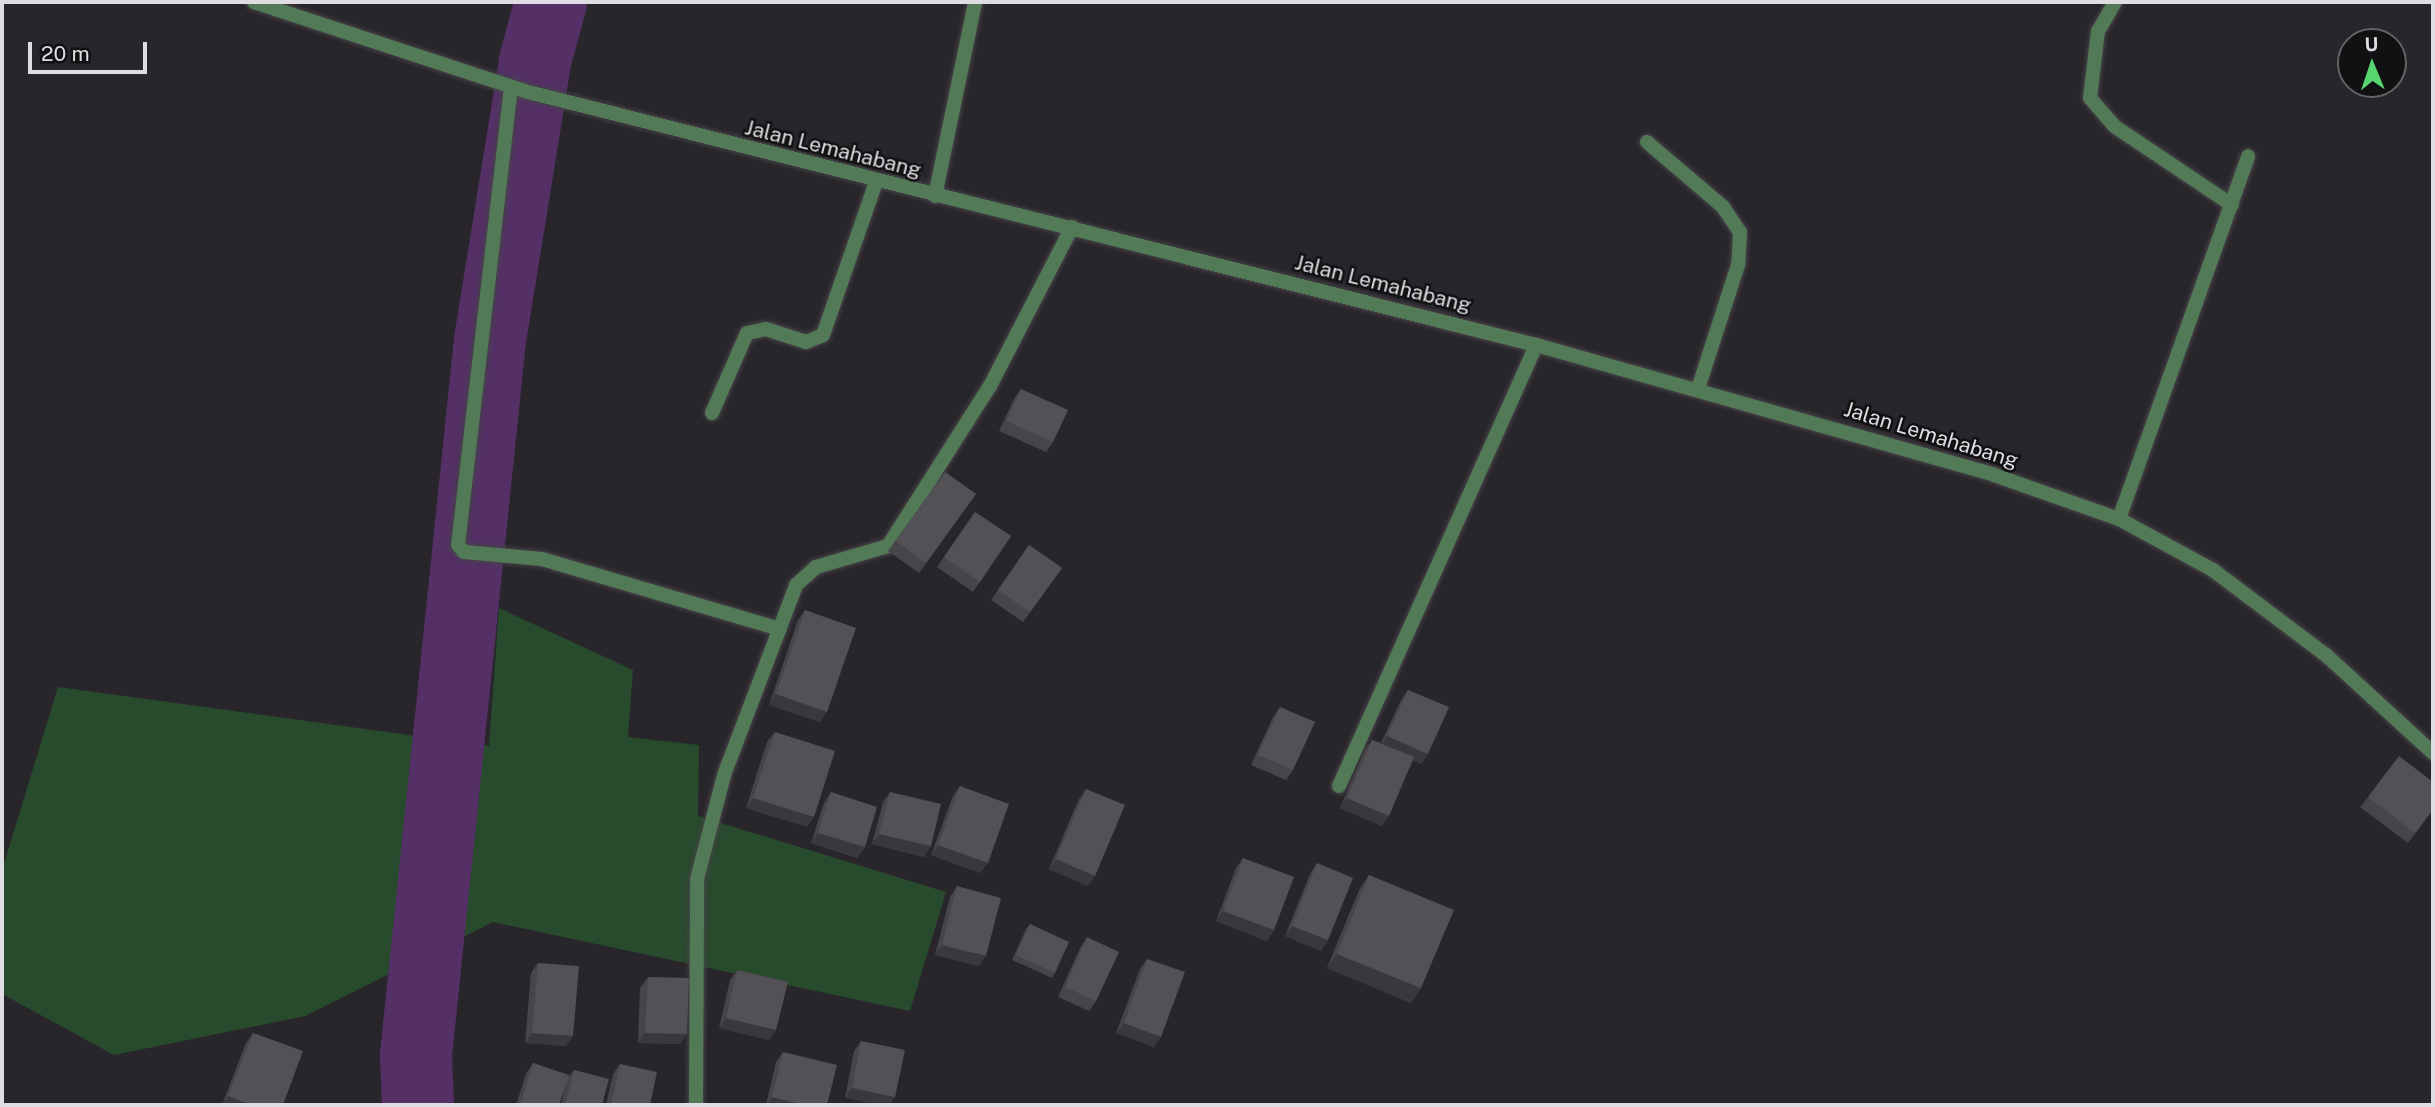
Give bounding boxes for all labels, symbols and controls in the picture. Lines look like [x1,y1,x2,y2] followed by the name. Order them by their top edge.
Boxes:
[32,28,150,72] scale bar
[2337,28,2407,98] north arrow
[2364,33,2379,55] text: U
[41,41,90,66] text: 20 m
[742,115,924,183] street label: Jalan Lemahabang
[1292,250,1474,318] street label: Jalan Lemahabang
[1841,396,2021,474] street label: Jalan Lemahabang

